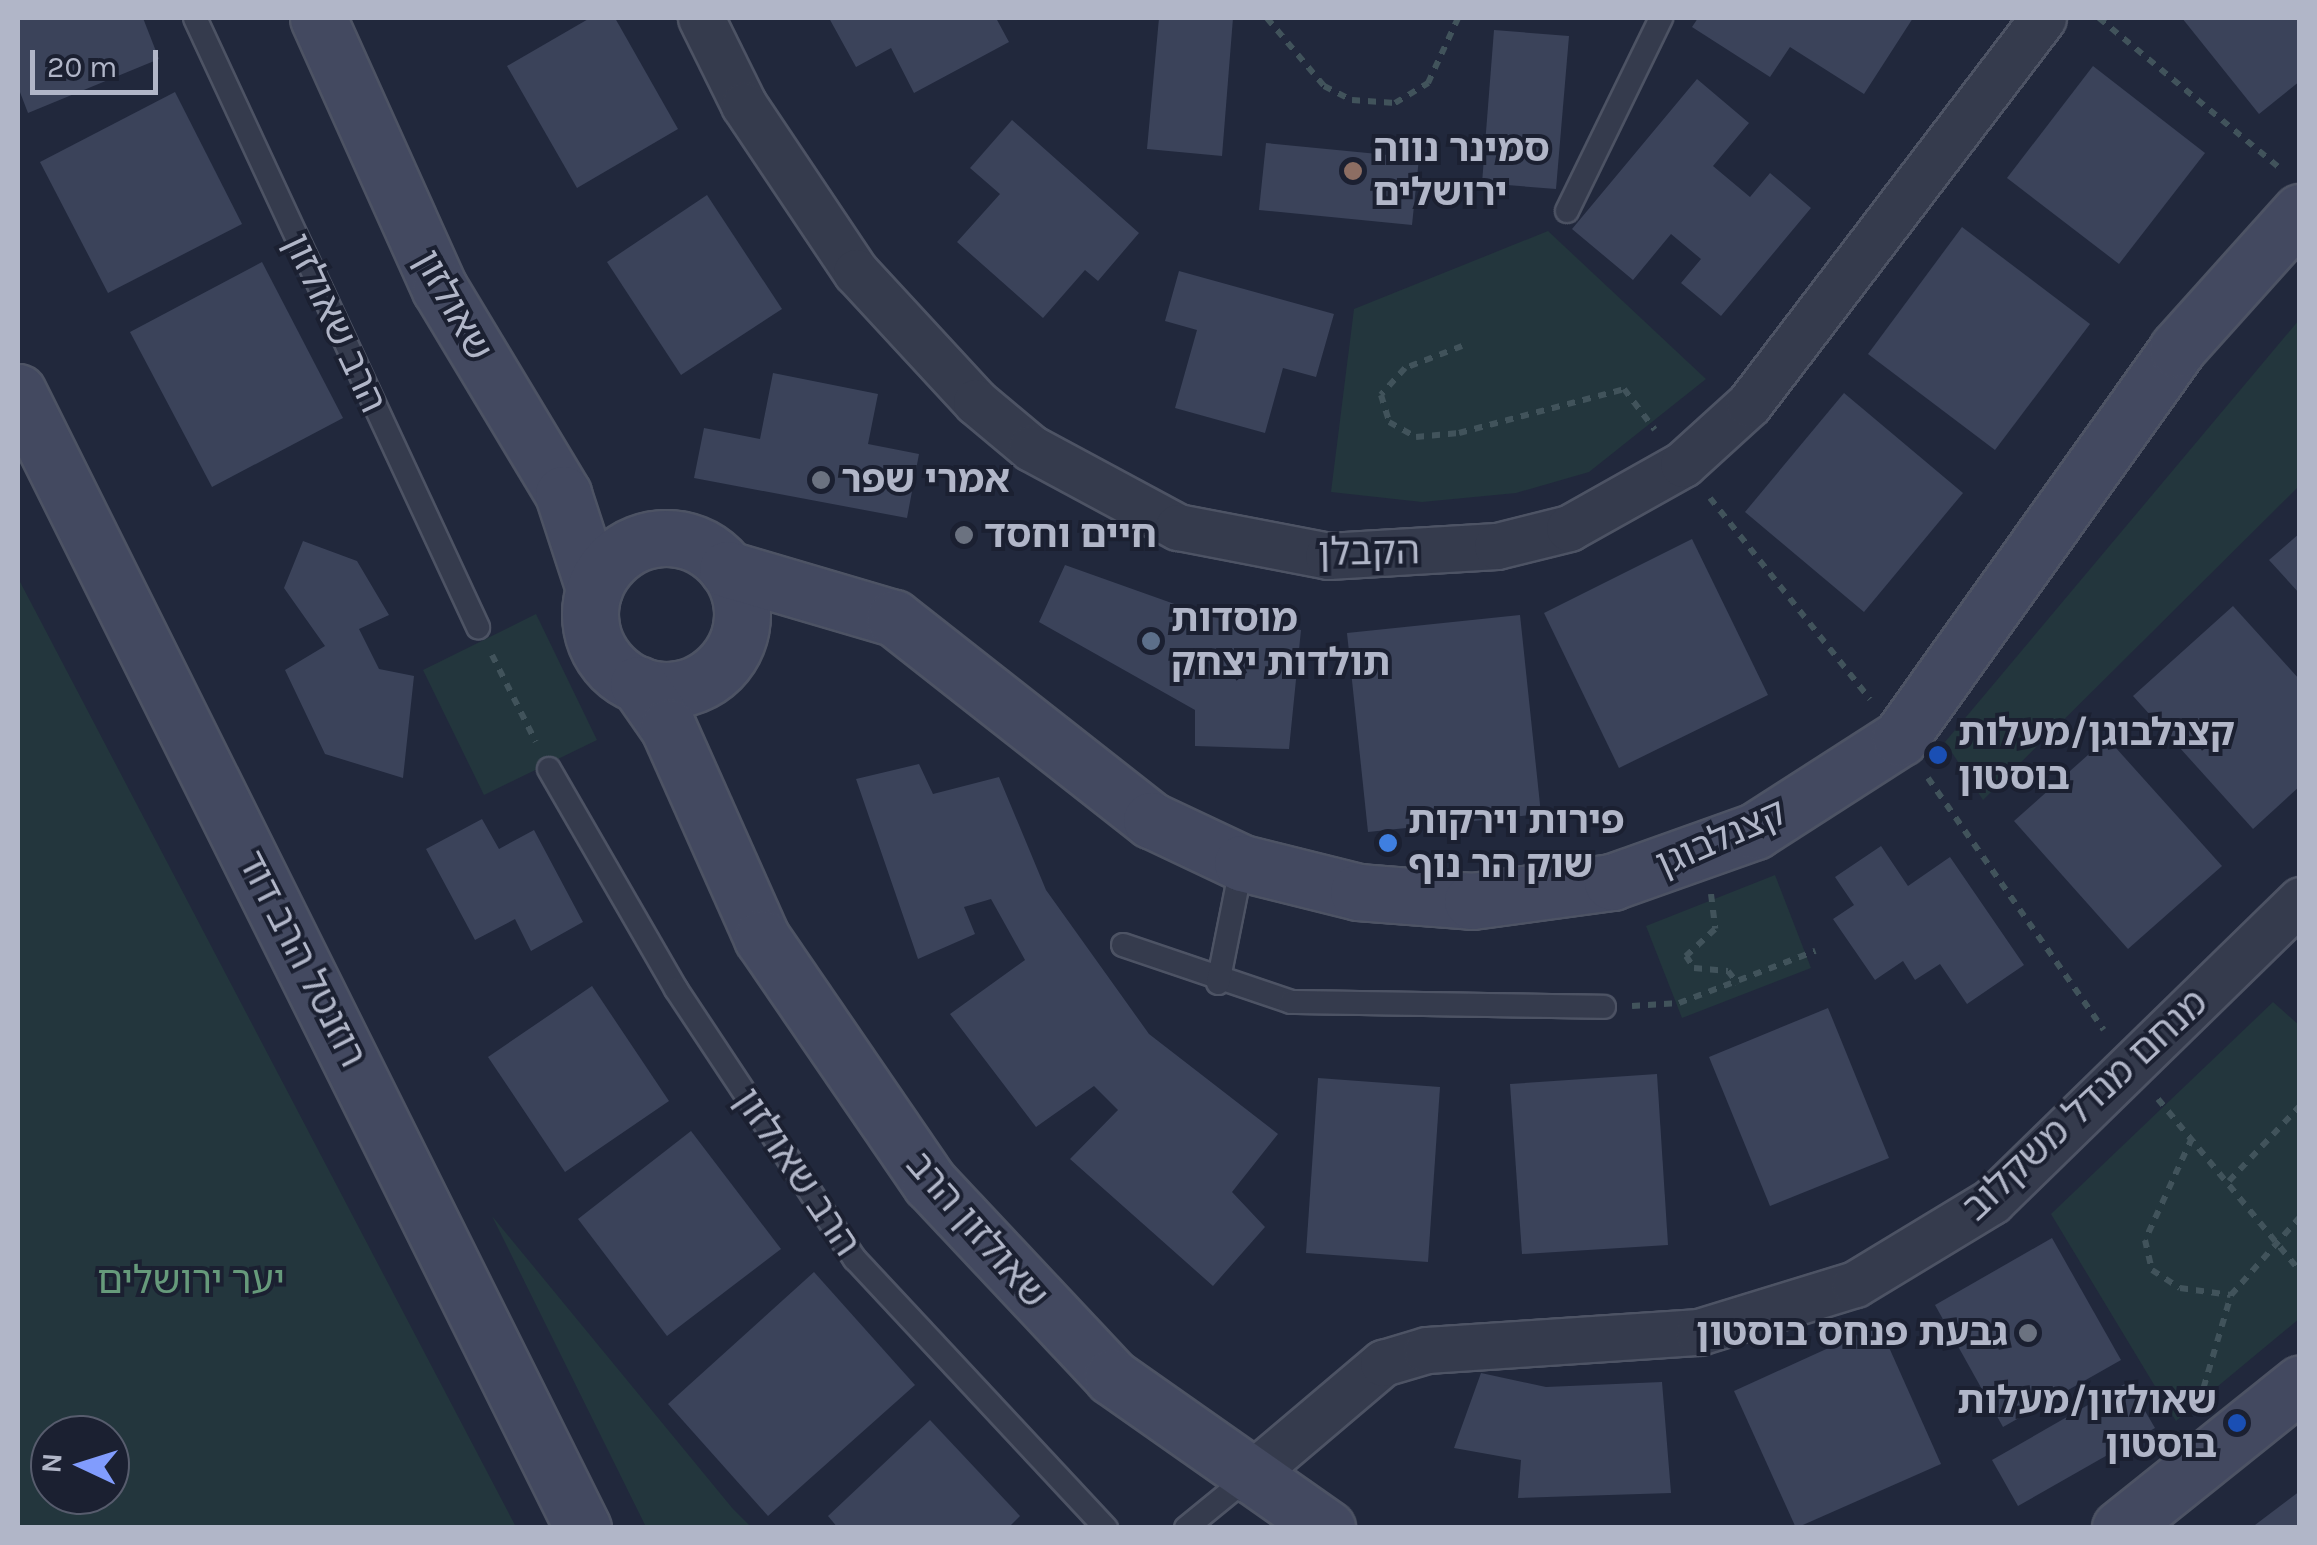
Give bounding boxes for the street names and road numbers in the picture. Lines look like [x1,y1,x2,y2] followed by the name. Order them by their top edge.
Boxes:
[274,226,396,420] street label: הרב שאולזון
[404,242,502,368] street label: שאולזון
[1318,528,1420,576] street label: הקבלן
[1649,789,1793,887] street label: קצנלבוגן
[228,843,376,1075] street label: רוזנטל הרב דוד
[1953,980,2217,1230] street label: מנחם מנדל משקלוב
[724,1079,870,1265] street label: הרב שאולזון
[897,1142,1057,1318] street label: שאולזון הרב

